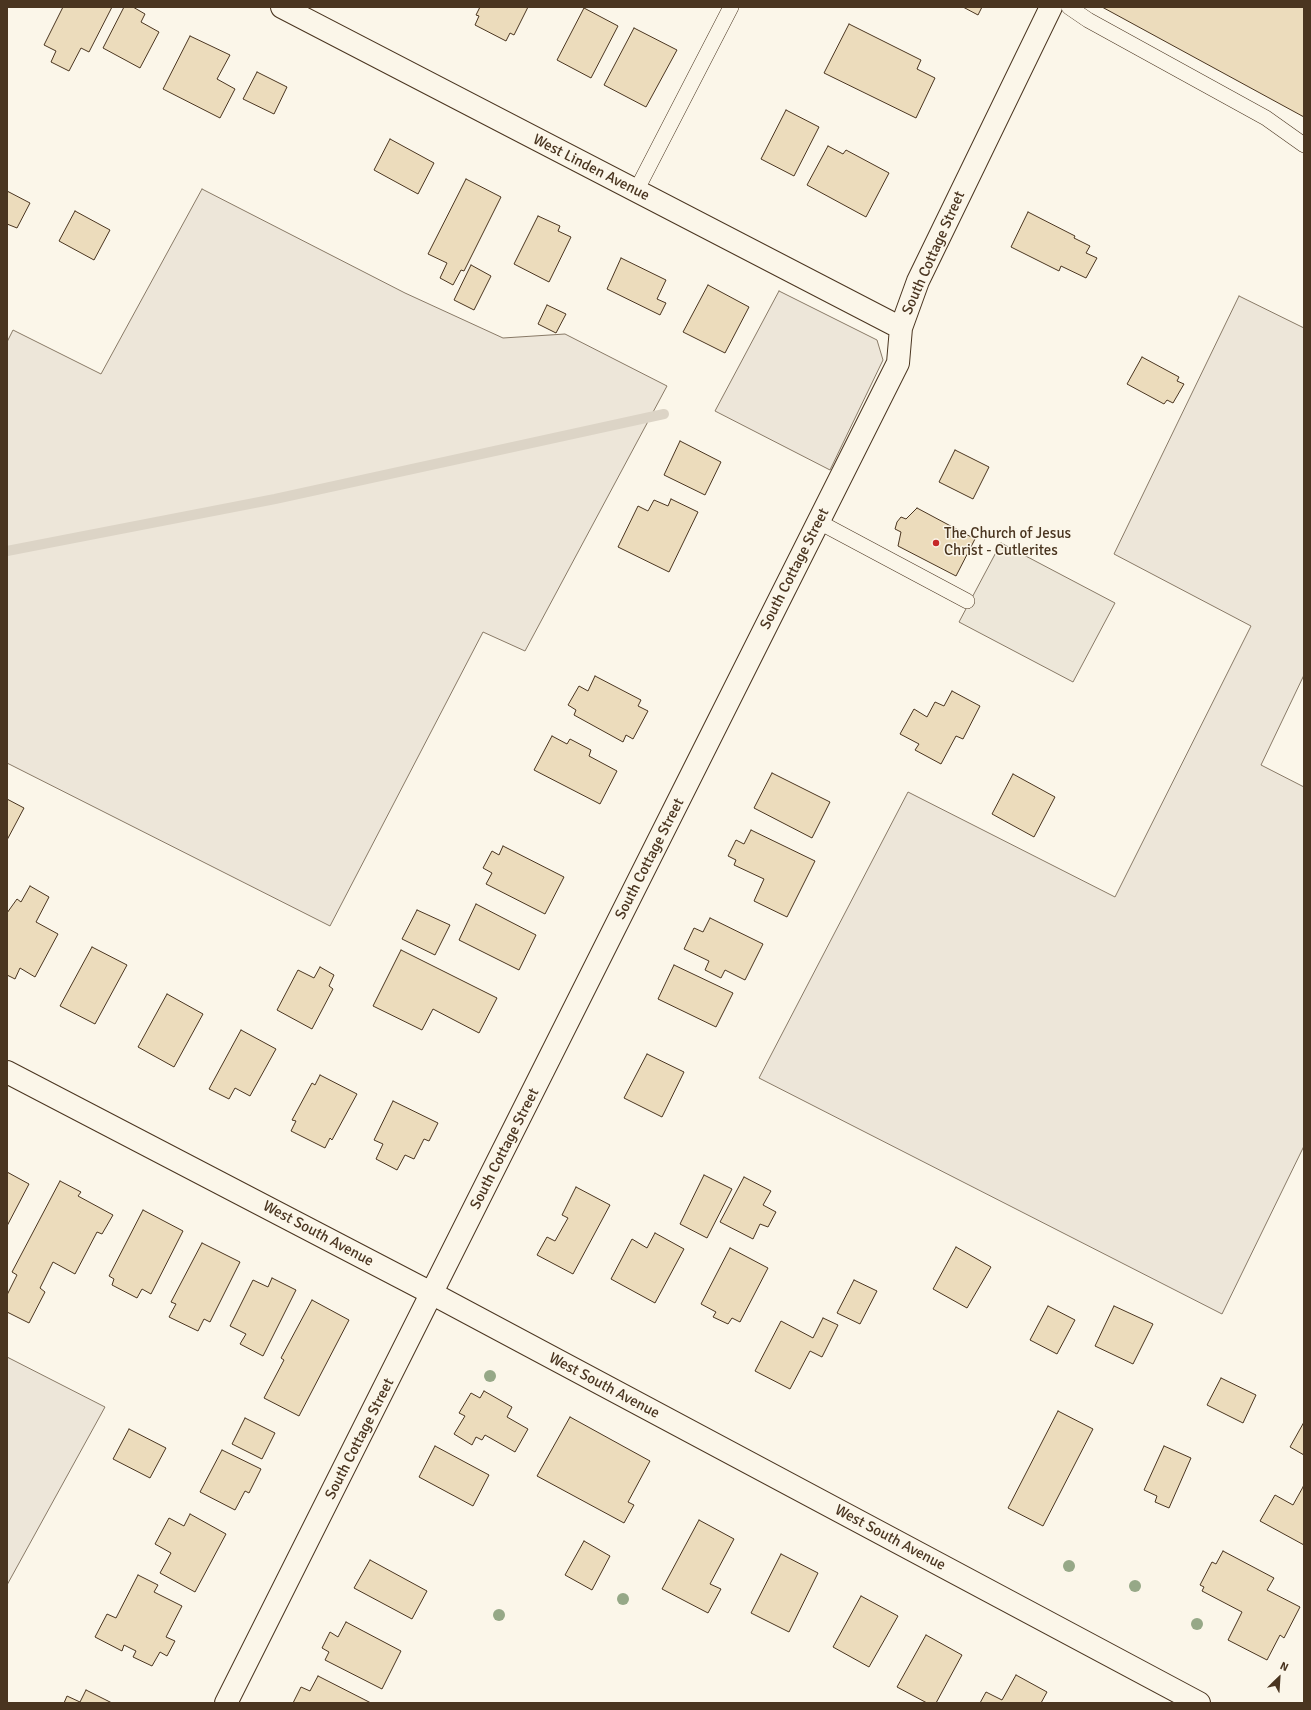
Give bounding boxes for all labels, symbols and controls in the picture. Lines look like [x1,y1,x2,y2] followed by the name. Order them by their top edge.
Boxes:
[530,131,652,205] street label: West Linden Avenue
[899,188,969,318] street label: South Cottage Street
[757,505,833,633] street label: South Cottage Street
[944,525,1071,560] place label: The Church of Jesus Christ - Cutlerites
[931,538,941,548] marker: The Church of Jesus Christ - Cutlerites
[612,795,688,923] street label: South Cottage Street
[467,1085,543,1213] street label: South Cottage Street
[260,1197,376,1271] street label: West South Avenue
[546,1349,662,1423] street label: West South Avenue
[322,1375,398,1503] street label: South Cottage Street
[832,1501,948,1575] street label: West South Avenue
[1259,1658,1299,1698] north arrow
[1278,1659,1290,1674] text: N

